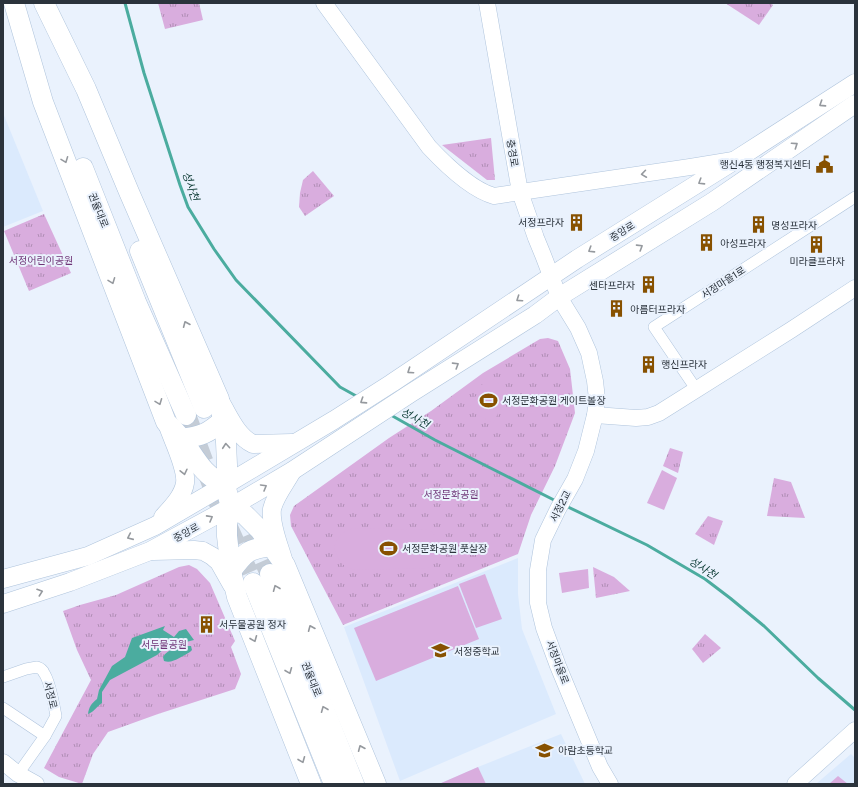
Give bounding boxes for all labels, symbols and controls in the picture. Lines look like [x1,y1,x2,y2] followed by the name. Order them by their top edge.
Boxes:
[819,99,826,107] one-way arrow
[505,138,521,168] street label: 충경로
[791,143,798,150] one-way arrow
[814,154,834,174] public building icon: 행신4동 행정복지센터
[60,156,68,163] one-way arrow
[719,158,811,170] place label: 행신4동 행정복지센터
[641,169,647,178] one-way arrow
[180,170,202,204] water label: 성사천
[698,177,705,185] one-way arrow
[87,191,111,229] street label: 권율대로
[567,212,587,232] building icon: 서정프라자
[748,215,768,235] building icon: 명성프라자
[518,216,565,228] place label: 서정프라자
[607,219,637,243] street label: 중앙로
[771,219,818,231] place label: 명성프라자
[697,233,717,253] building icon: 아성프라자
[807,234,827,254] building icon: 미라클프라자
[720,237,767,249] place label: 아성프라자
[636,244,643,252] one-way arrow
[588,246,595,253] one-way arrow
[9,254,73,266] park label: 서정어린이공원
[789,255,845,267] place label: 미라클프라자
[699,263,747,301] street label: 서정마을1로
[638,275,658,295] building icon: 센타프라자
[107,278,115,285] one-way arrow
[589,279,636,291] place label: 센타프라자
[516,294,523,302] one-way arrow
[607,299,627,319] building icon: 아름터프라자
[630,303,686,315] place label: 아름터프라자
[183,320,191,328] one-way arrow
[638,354,658,374] building icon: 행신프라자
[661,358,708,370] place label: 행신프라자
[452,362,459,370] one-way arrow
[408,366,415,373] one-way arrow
[479,390,499,410] sports icon: 서정문화공원 게이트볼장
[502,394,606,406] place label: 서정문화공원 게이트볼장
[360,397,367,404] one-way arrow
[154,399,162,406] one-way arrow
[399,405,433,432] water label: 성사천
[222,443,231,449] one-way arrow
[179,468,187,475] one-way arrow
[260,484,267,492] one-way arrow
[423,488,479,500] park label: 서정문화공원
[547,488,573,524] street label: 서정2교
[206,515,213,523] one-way arrow
[171,520,201,544] street label: 중앙로
[126,532,134,540] one-way arrow
[379,538,399,558] sports icon: 서정문화공원 풋살장
[402,542,487,554] place label: 서정문화공원 풋살장
[687,555,721,582] water label: 성사천
[272,585,280,592] one-way arrow
[36,588,43,597] one-way arrow
[196,614,216,634] building icon: 서두물공원 정자
[219,618,287,630] place label: 서두물공원 정자
[308,625,316,632] one-way arrow
[250,636,258,643] one-way arrow
[141,638,187,650] park label: 서두물공원
[544,638,572,686] street label: 서정마을로
[431,641,451,661] school or university icon: 서정중학교
[454,645,500,657] place label: 서정중학교
[300,660,324,698] street label: 권율대로
[284,667,292,675] one-way arrow
[42,680,60,710] street label: 서정로
[321,705,329,713] one-way arrow
[535,740,555,760] school or university icon: 아람초등학교
[558,744,613,756] place label: 아람초등학교
[358,745,366,752] one-way arrow
[297,757,305,764] one-way arrow

